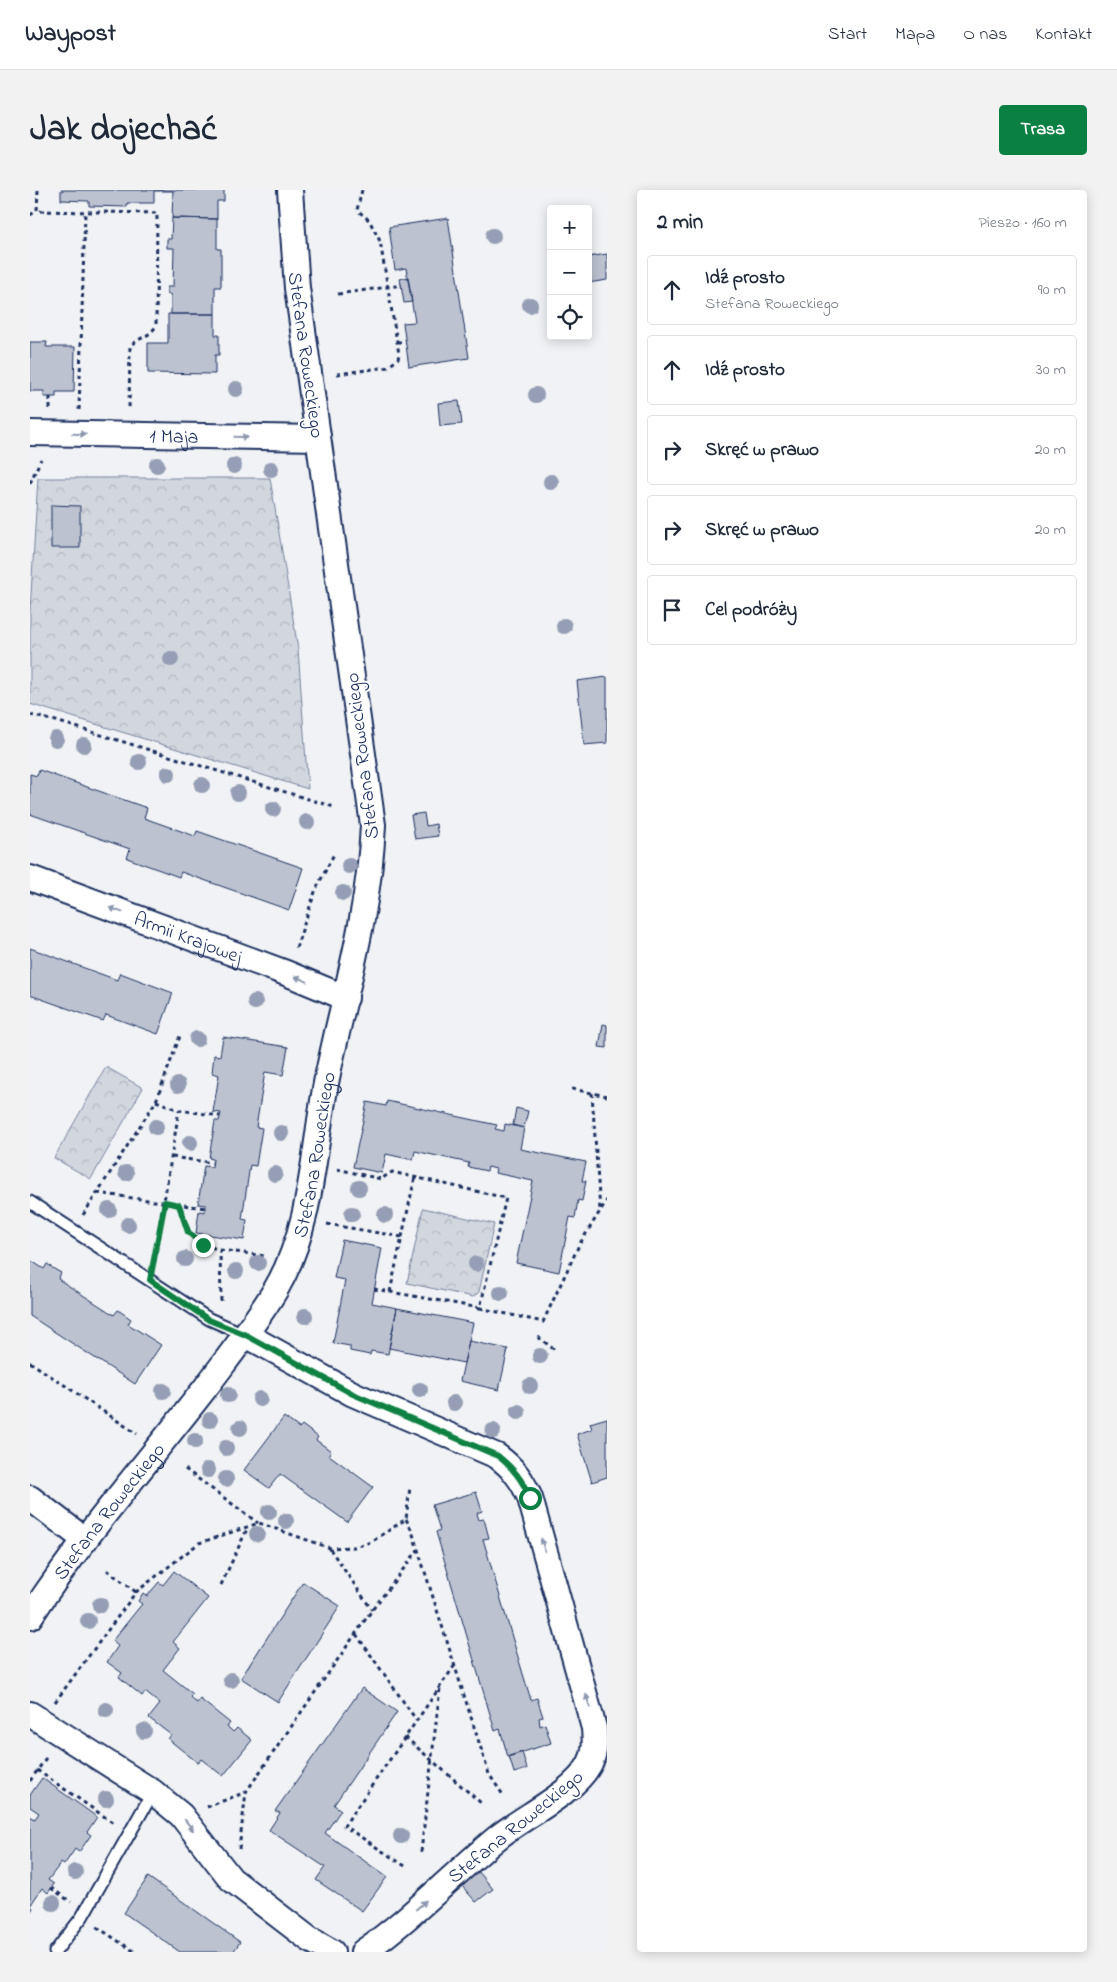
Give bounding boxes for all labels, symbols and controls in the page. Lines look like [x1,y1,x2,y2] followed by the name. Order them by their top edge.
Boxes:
[25,17,116,52] text: Waypost
[828,22,867,48] text: Start
[895,22,935,48] text: Mapa
[963,22,1007,48] text: O nas
[1035,22,1092,48] text: Kontakt
[30,105,217,156] text: Jak dojechać
[999,105,1087,155] button: Trasa
[547,205,592,340] map controls
[547,205,592,250] button: +
[657,208,703,238] text: 2 min
[979,211,1067,235] text: Pieszo · 160 m
[547,250,592,295] button: −
[705,265,785,292] text: Idź prosto
[278,270,331,440] street label: Stefana Roweckiego
[658,276,686,304] icon: ahead
[1038,278,1066,302] text: 90 m
[705,292,839,316] text: Stefana Roweckiego
[547,295,592,340] button: locate
[658,356,686,384] icon: ahead
[705,357,785,384] text: Idź prosto
[1036,358,1066,382] text: 30 m
[149,423,199,453] street label: 1 Maja
[71,430,87,438] one-way arrow
[233,434,249,442] one-way arrow
[658,436,686,464] icon: right
[705,437,819,464] text: Skręć w prawo
[1035,438,1066,462] text: 20 m
[658,516,686,544] icon: right
[705,517,819,544] text: Skręć w prawo
[1035,518,1066,542] text: 20 m
[658,596,686,624] icon: arrive
[705,597,797,624] text: Cel podróży
[339,671,389,841] street label: Stefana Roweckiego
[108,906,123,914] one-way arrow
[129,906,247,973] street label: Armii Krajowej
[294,975,308,983] one-way arrow
[287,1070,345,1241] street label: Stefana Roweckiego
[192,1234,215,1257] route end
[48,1437,173,1587] street label: Stefana Roweckiego
[519,1487,542,1510] route start
[539,1537,547,1552] one-way arrow
[583,1693,591,1708] one-way arrow
[442,1764,591,1893] street label: Stefana Roweckiego
[184,1818,195,1831] one-way arrow
[415,1899,428,1910] one-way arrow

